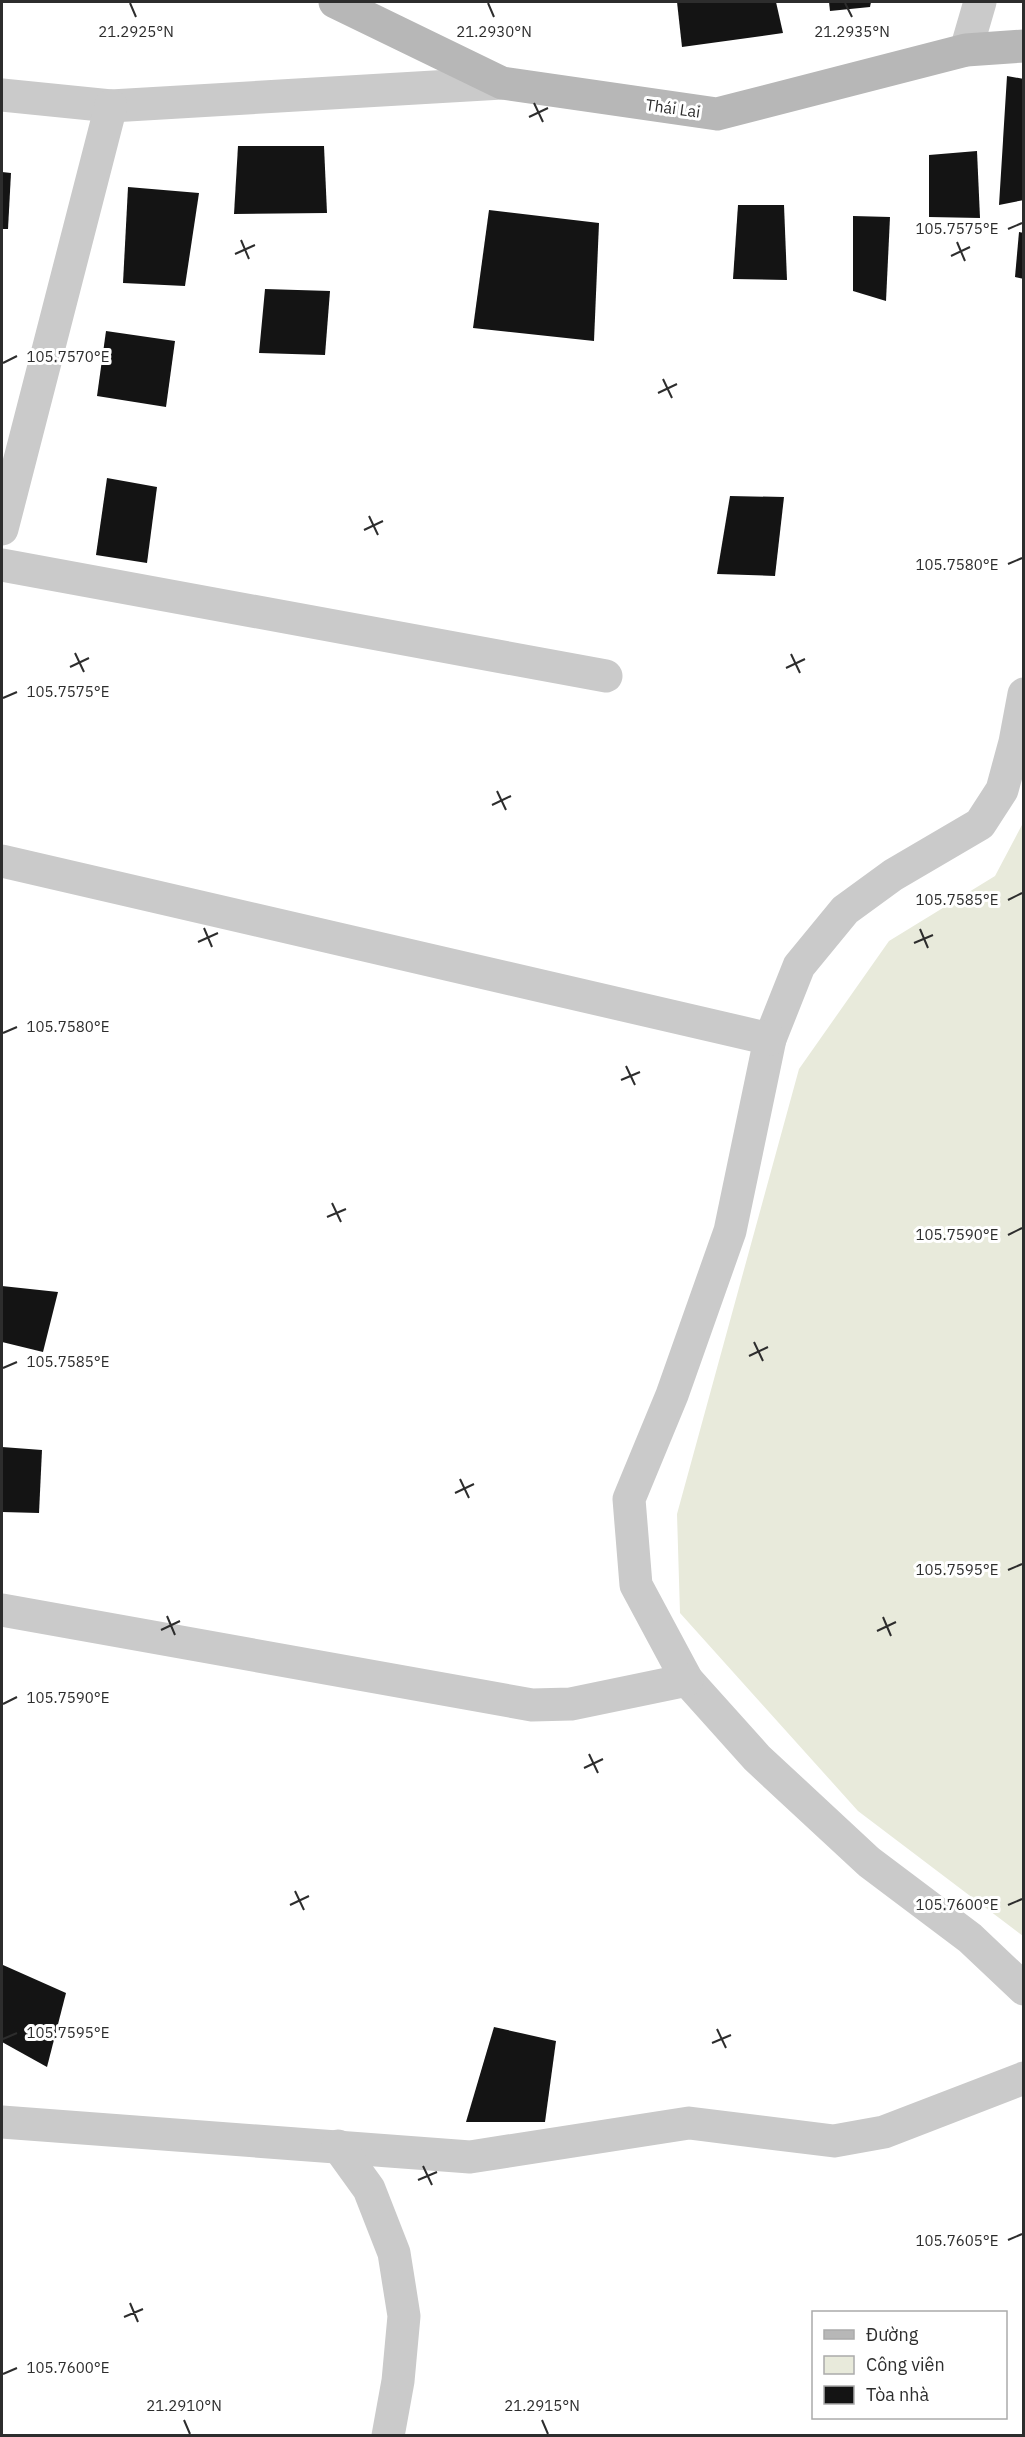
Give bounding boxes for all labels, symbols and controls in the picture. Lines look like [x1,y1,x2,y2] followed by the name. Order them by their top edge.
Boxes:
[98,22,174,41] text: 21.2925°N
[456,22,532,41] text: 21.2930°N
[814,22,890,41] text: 21.2935°N
[644,94,702,122] street label: Thái Lai
[916,219,998,238] text: 105.7575°E
[27,347,109,366] text: 105.7570°E
[916,555,998,574] text: 105.7580°E
[27,682,109,701] text: 105.7575°E
[916,890,998,909] text: 105.7585°E
[27,1017,109,1036] text: 105.7580°E
[916,1225,998,1244] text: 105.7590°E
[27,1352,109,1371] text: 105.7585°E
[916,1560,998,1579] text: 105.7595°E
[27,1688,109,1707] text: 105.7590°E
[916,1895,998,1914] text: 105.7600°E
[27,2023,109,2042] text: 105.7595°E
[916,2231,998,2250] text: 105.7605°E
[812,2311,1007,2419] legend
[866,2323,919,2346] text: Đường
[866,2353,945,2376] text: Công viên
[27,2358,109,2377] text: 105.7600°E
[866,2383,930,2406] text: Tòa nhà
[146,2396,222,2415] text: 21.2910°N
[504,2396,580,2415] text: 21.2915°N

